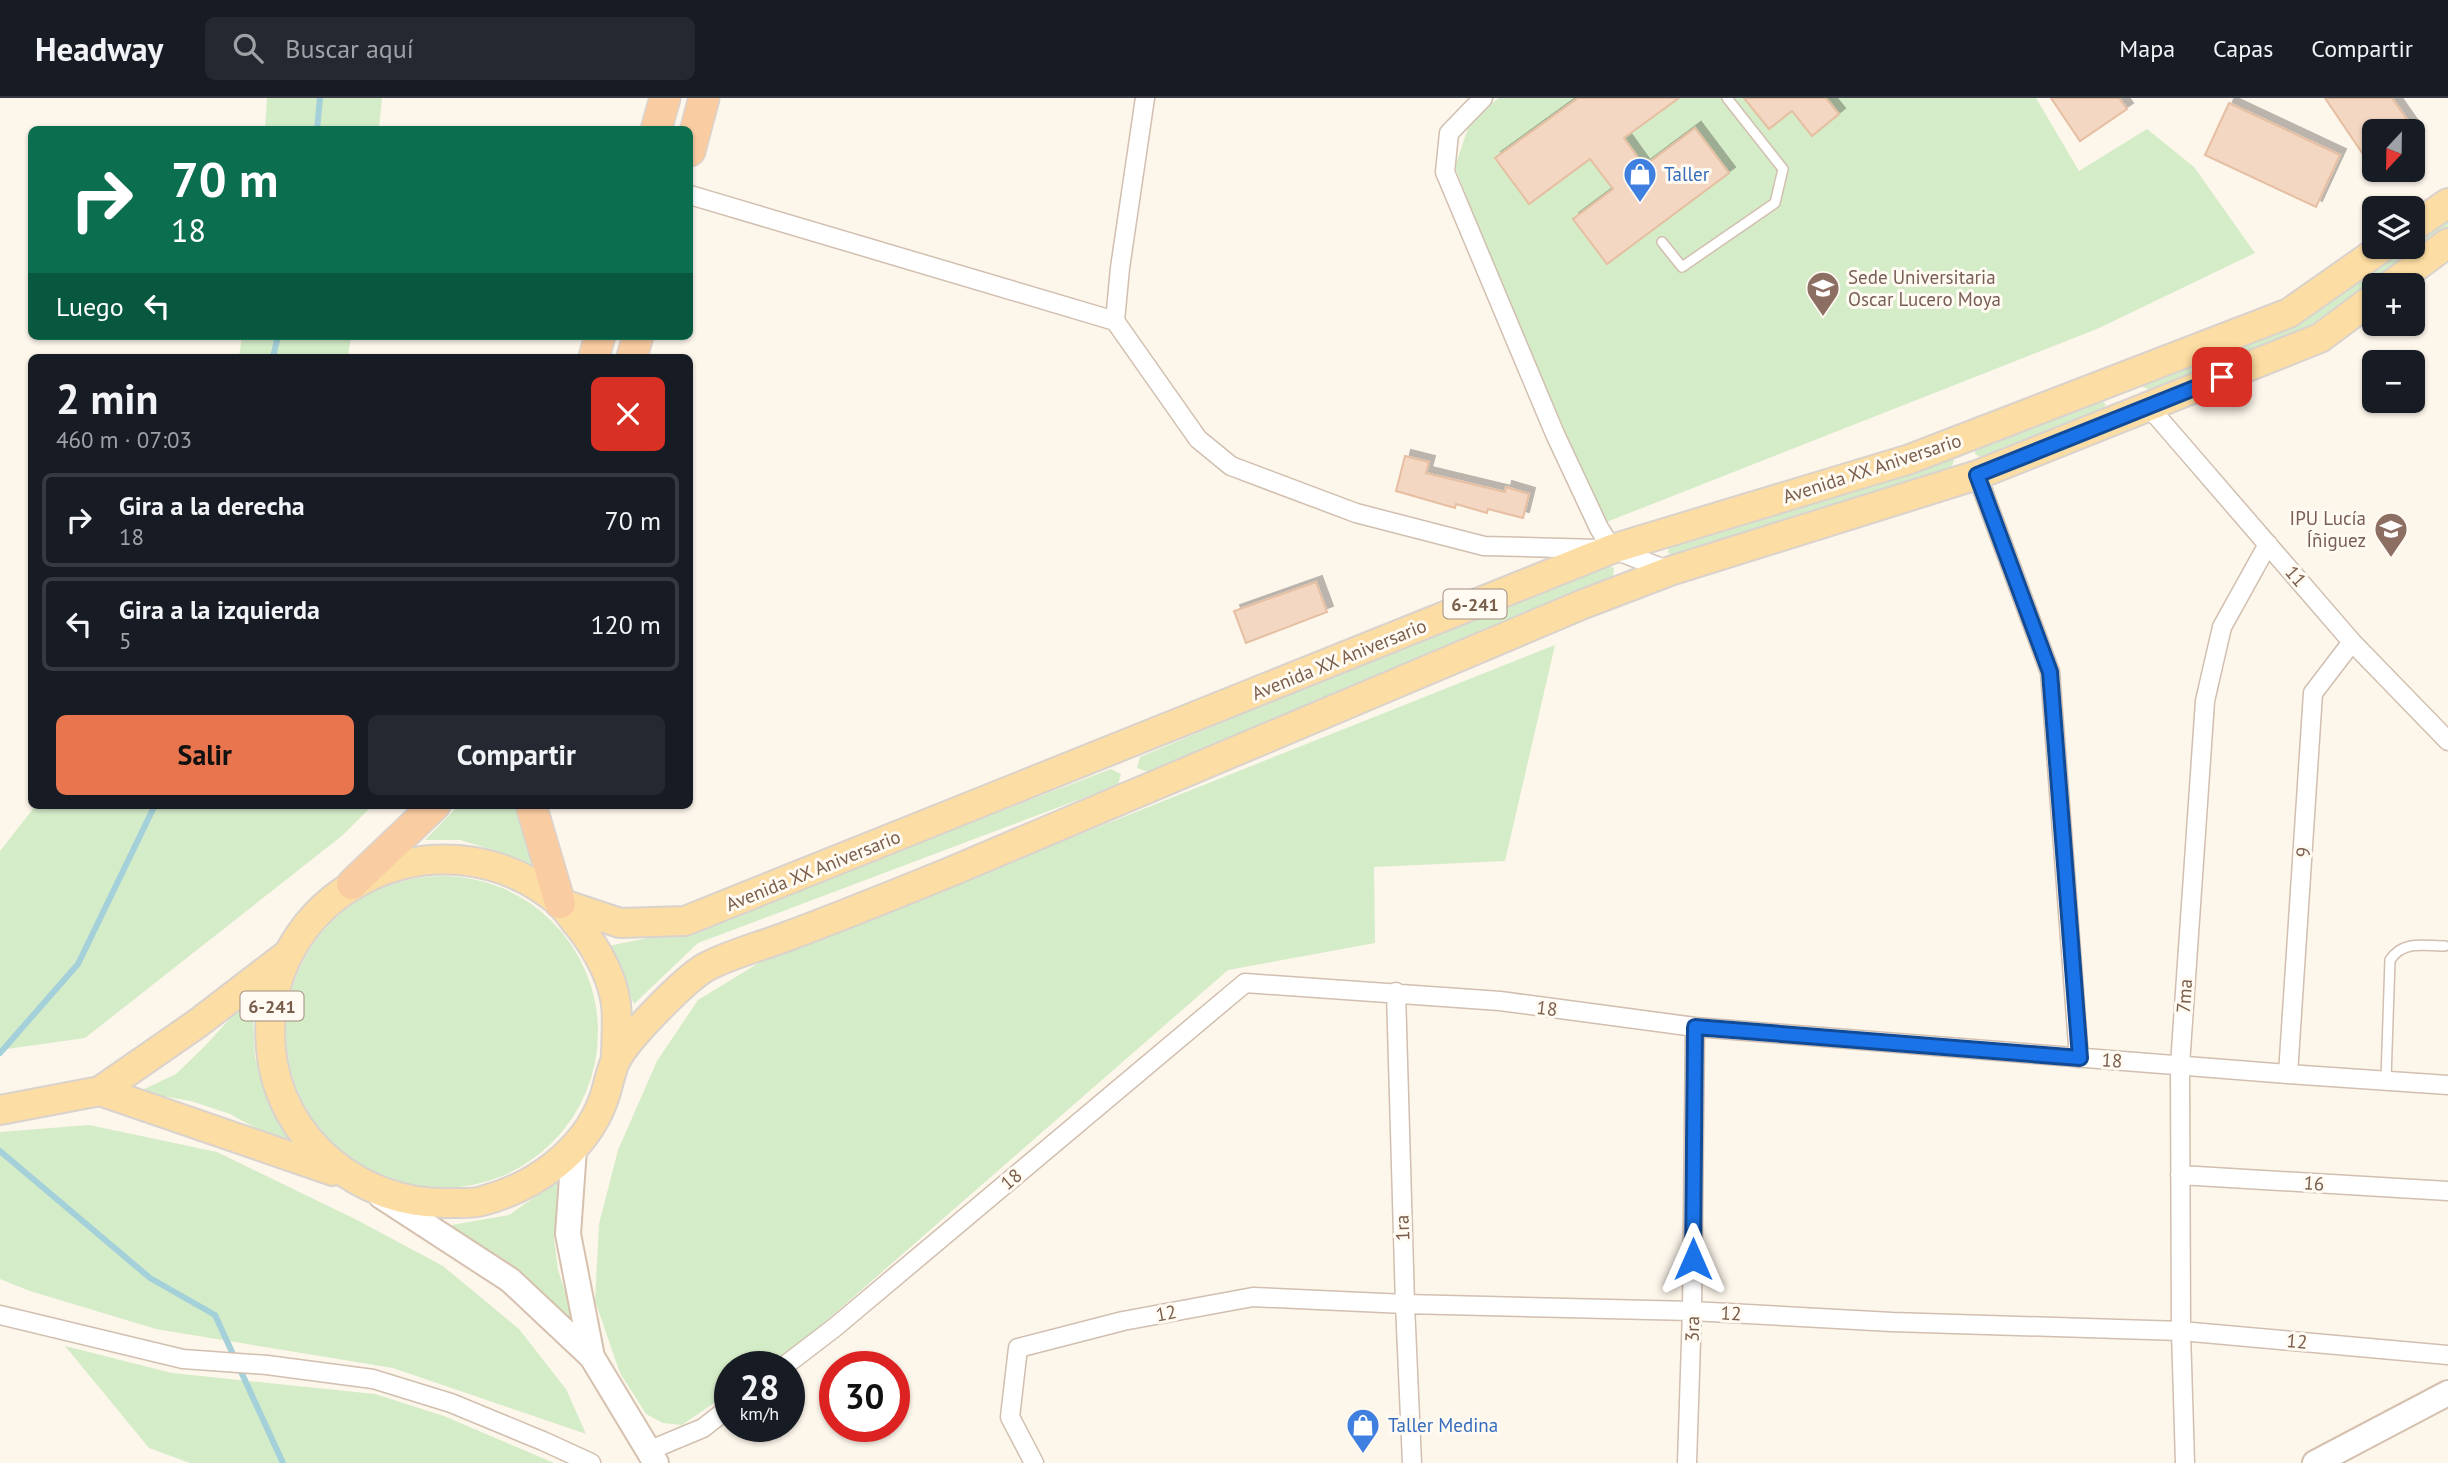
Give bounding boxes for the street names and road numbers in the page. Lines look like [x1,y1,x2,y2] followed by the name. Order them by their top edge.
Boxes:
[1780,428,1964,508] street label: Avenida XX Aniversario
[2280,560,2312,592] street label: 11
[1444,590,1506,618] road number: 6-241
[1248,613,1430,705] street label: Avenida XX Aniversario
[722,824,904,916] street label: Avenida XX Aniversario
[2291,846,2315,858] street label: 9
[2171,978,2197,1014] street label: 7ma
[240,992,304,1021] road number: 6-241
[1535,995,1559,1021] street label: 18
[2101,1047,2123,1073] street label: 18
[995,1163,1027,1195] street label: 18
[2303,1170,2325,1196] street label: 16
[1390,1214,1414,1242] street label: 1ra
[1154,1299,1178,1327] street label: 12
[1720,1300,1742,1326] street label: 12
[1680,1315,1704,1343] street label: 3ra
[2286,1328,2308,1354] street label: 12

